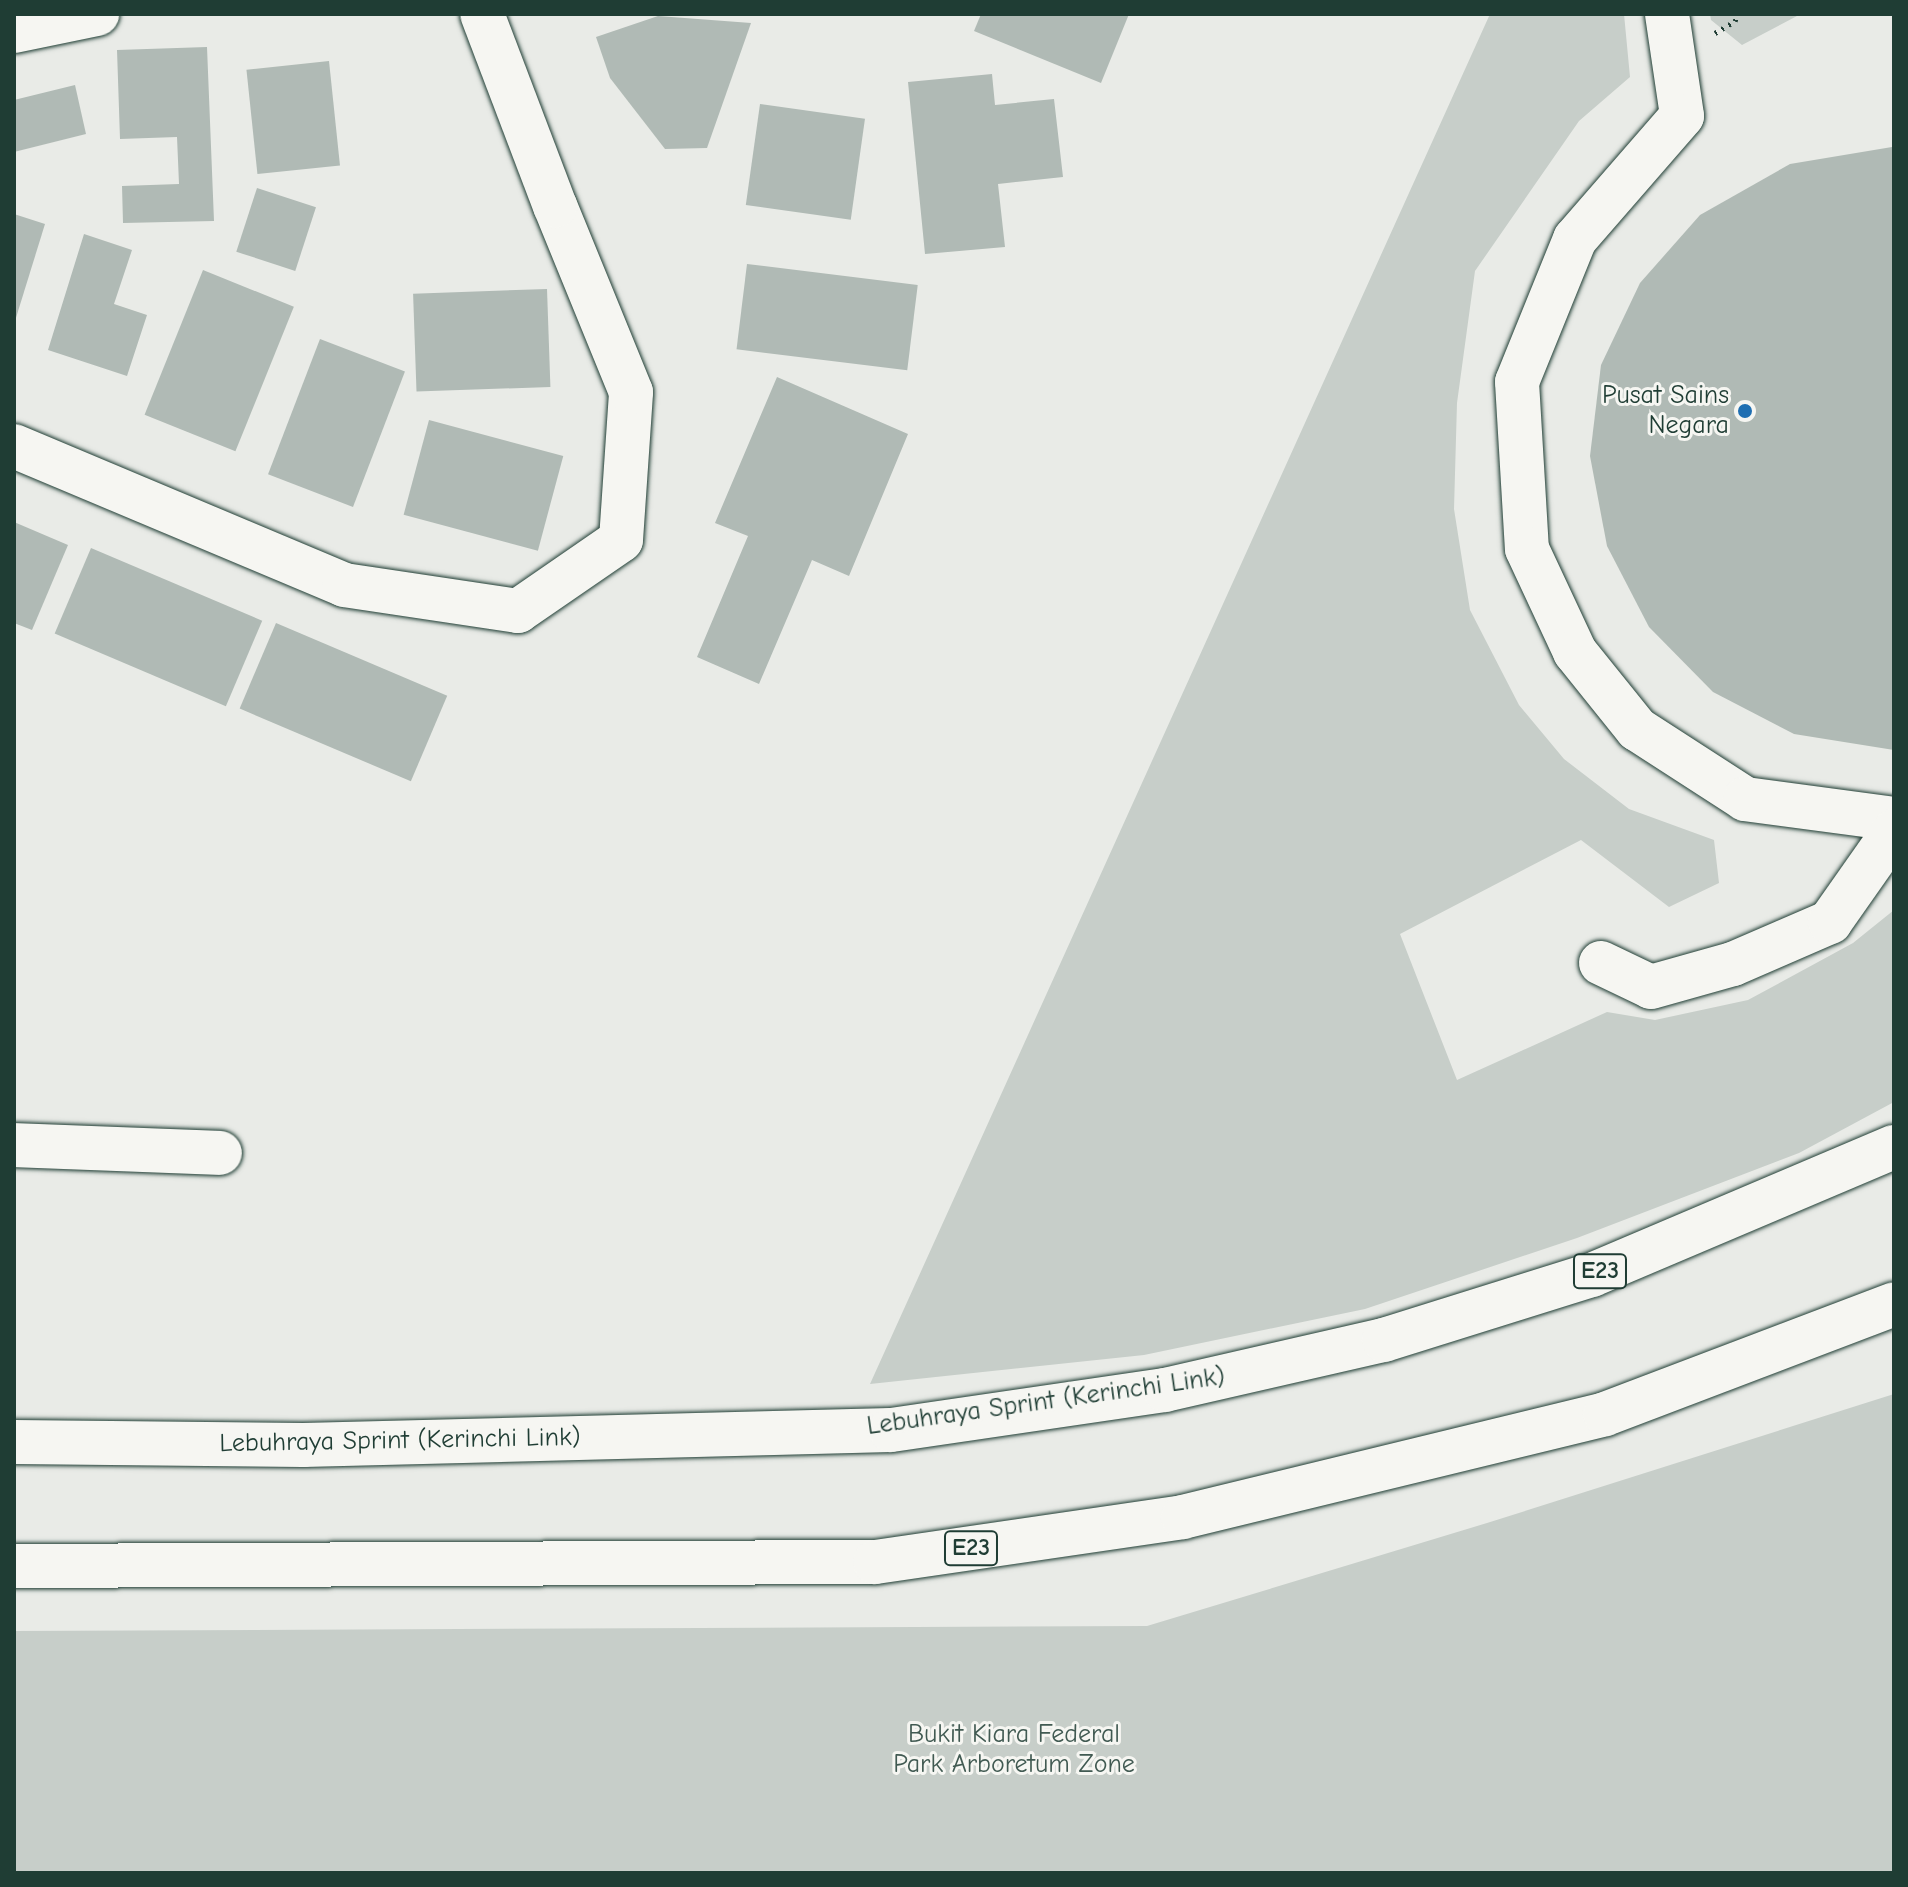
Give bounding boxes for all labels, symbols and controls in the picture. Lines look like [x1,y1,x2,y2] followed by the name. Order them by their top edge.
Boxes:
[1602,380,1729,442] place label: Pusat Sains Negara
[1736,402,1754,420] marker: Pusat Sains Negara
[1572,1251,1628,1291] road number: E23
[865,1361,1227,1443] street label: Lebuhraya Sprint (Kerinchi Link)
[219,1422,581,1460] street label: Lebuhraya Sprint (Kerinchi Link)
[943,1528,999,1568] road number: E23
[893,1719,1135,1780] park label: Bukit Kiara Federal Park Arboretum Zone

